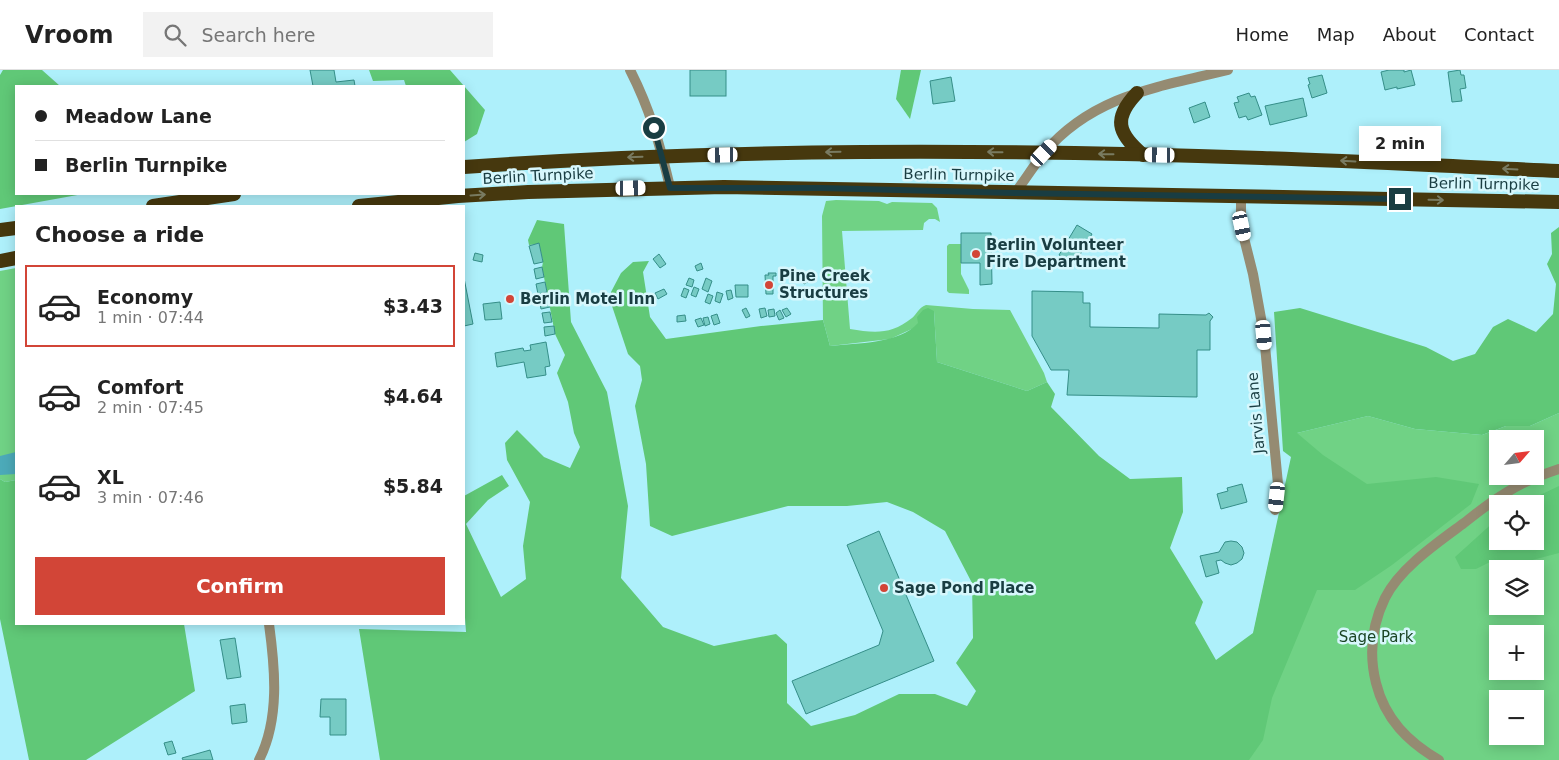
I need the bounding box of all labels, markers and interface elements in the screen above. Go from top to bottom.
search box [143,12,493,57]
text: Vroom [25,21,113,49]
icon: search [161,21,189,49]
text: Search here [201,24,316,46]
text: Home [1236,24,1289,45]
text: Map [1317,24,1355,45]
text: About [1383,24,1436,45]
text: Contact [1464,24,1534,45]
text: Meadow Lane [65,105,212,127]
route start [643,117,665,139]
callout: 2 min [1359,126,1441,162]
text: 2 min [1375,134,1425,153]
car [1028,137,1059,169]
car [707,147,738,163]
one-way arrow [987,147,1004,157]
car [1144,147,1175,163]
one-way arrow [825,148,841,157]
one-way arrow [1099,149,1115,159]
one-way arrow [628,153,644,162]
text: Berlin Turnpike [65,154,227,176]
one-way arrow [1340,156,1356,166]
street label: Berlin Turnpike [482,164,594,188]
one-way arrow [1503,164,1519,173]
street label: Berlin Turnpike [903,165,1015,185]
street label: Berlin Turnpike [1428,174,1540,194]
car [615,180,646,196]
route end [1389,188,1411,210]
one-way arrow [469,190,485,200]
one-way arrow [1427,195,1443,204]
car [1231,210,1252,242]
text: Choose a ride [35,222,204,247]
place label: Berlin Volunteer Fire Department [986,236,1126,271]
marker: Berlin Volunteer Fire Department [970,248,982,260]
place label: Pine Creek Structures [779,267,871,302]
marker: Pine Creek Structures [763,279,775,291]
icon: car [37,284,82,329]
text: Economy [97,286,193,308]
place label: Berlin Motel Inn [520,290,655,308]
marker: Berlin Motel Inn [504,293,516,305]
text: $3.43 [383,295,443,317]
text: 1 min · 07:44 [97,308,204,327]
car [1255,319,1272,351]
street label: Jarvis Lane [1243,372,1269,455]
icon: car [37,374,82,419]
text: Comfort [97,376,184,398]
text: $4.64 [383,385,443,407]
text: 2 min · 07:45 [97,398,204,417]
north arrow [1489,430,1544,485]
map controls [1489,430,1544,745]
icon: car [37,464,82,509]
text: XL [97,466,124,488]
text: $5.84 [383,475,443,497]
car [1267,481,1286,513]
text: 3 min · 07:46 [97,488,204,507]
button: locate [1489,495,1544,550]
button: Confirm [35,557,445,615]
button: layers [1489,560,1544,615]
place label: Sage Pond Place [894,579,1034,597]
marker: Sage Pond Place [878,582,890,594]
button: + [1489,625,1544,680]
park label: Sage Park [1339,628,1414,646]
button: − [1489,690,1544,745]

